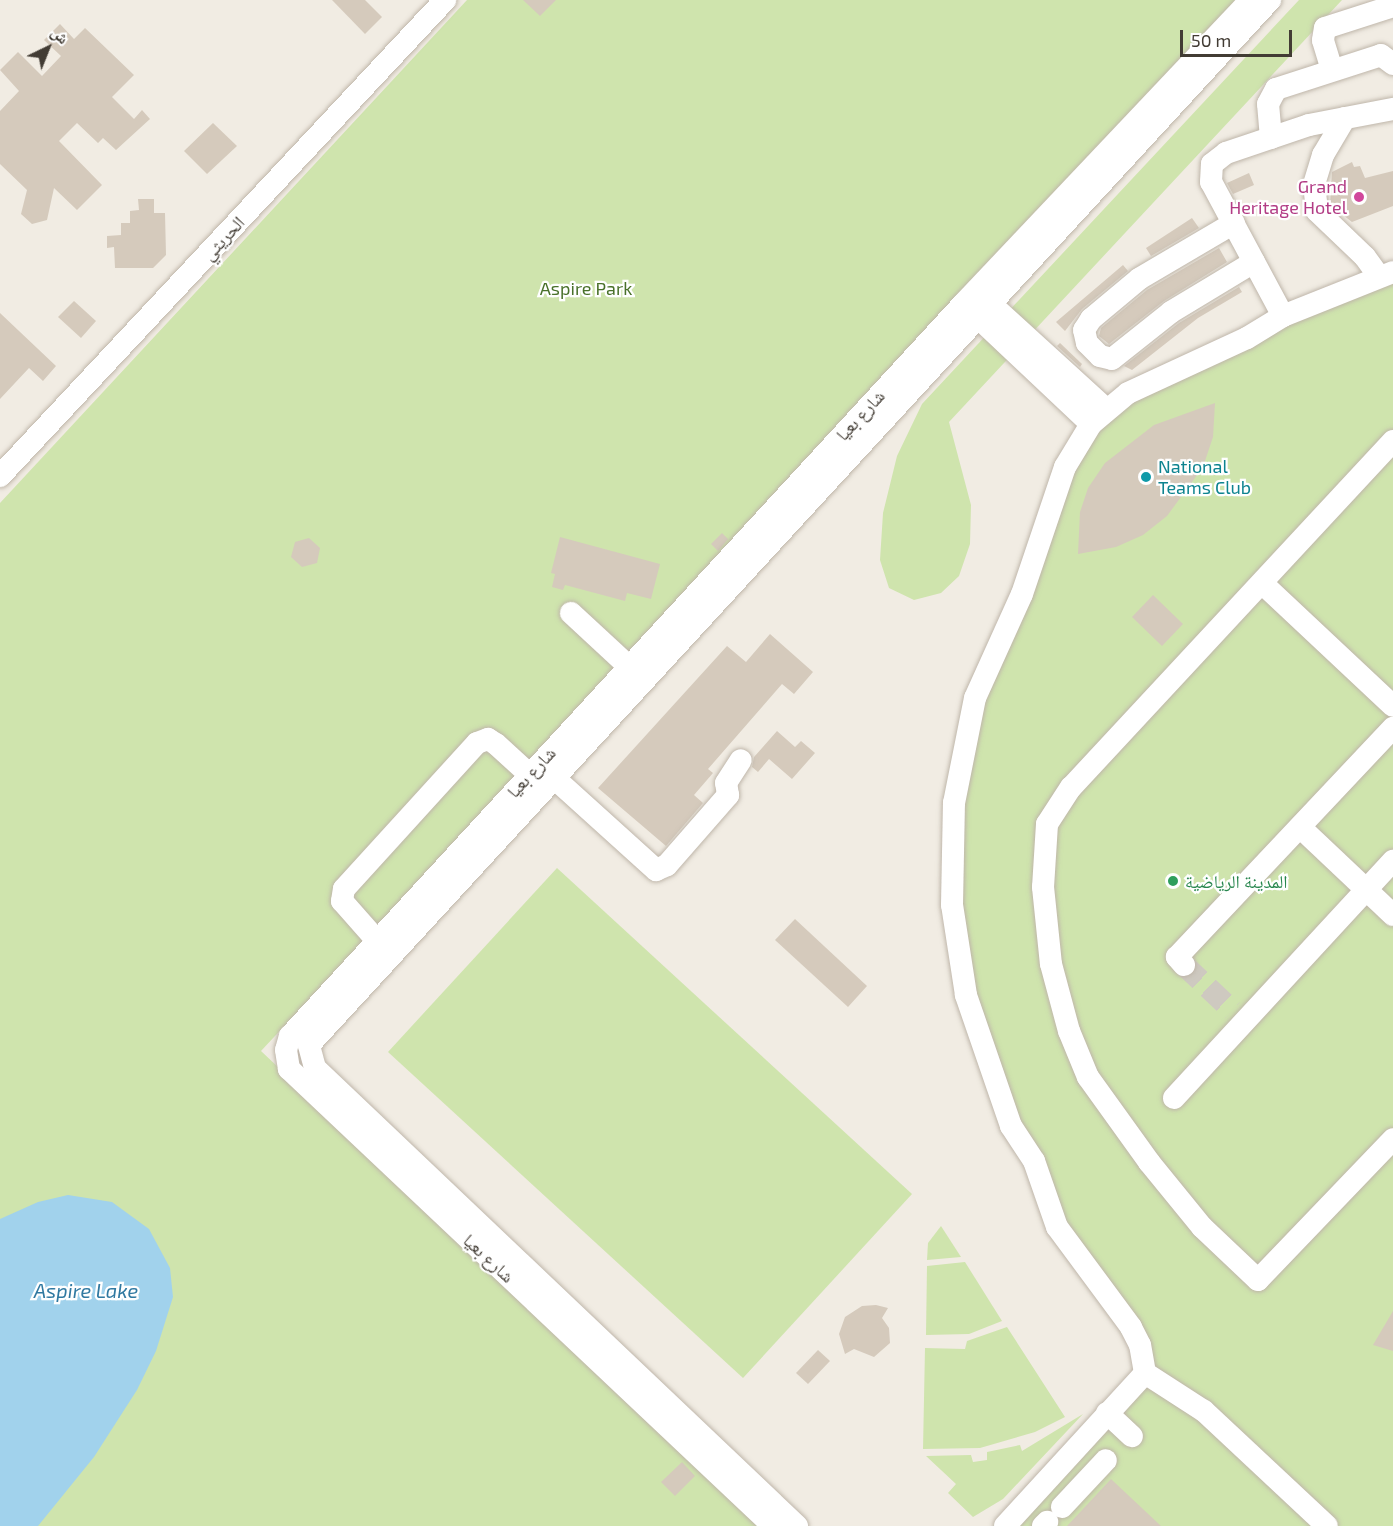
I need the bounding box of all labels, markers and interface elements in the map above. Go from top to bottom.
north arrow [18,18,78,78]
scale bar [1183,18,1296,56]
text: ش [48,22,73,47]
text: 50 m [1191,29,1231,51]
place label: Grand Heritage Hotel [1229,176,1347,219]
marker: Grand Heritage Hotel [1352,190,1366,204]
street label: الحريثي [197,211,249,265]
park label: Aspire Park [540,277,632,299]
street label: شارع بعيا [831,385,889,445]
place label: National Teams Club [1158,456,1251,498]
marker: National Teams Club [1139,470,1153,484]
street label: شارع بعيا [502,742,560,802]
place label: المدينة الرياضية [1185,870,1288,892]
marker: المدينة الرياضية [1166,874,1180,888]
street label: شارع بعيا [459,1229,519,1287]
water label: Aspire Lake [34,1278,138,1302]

